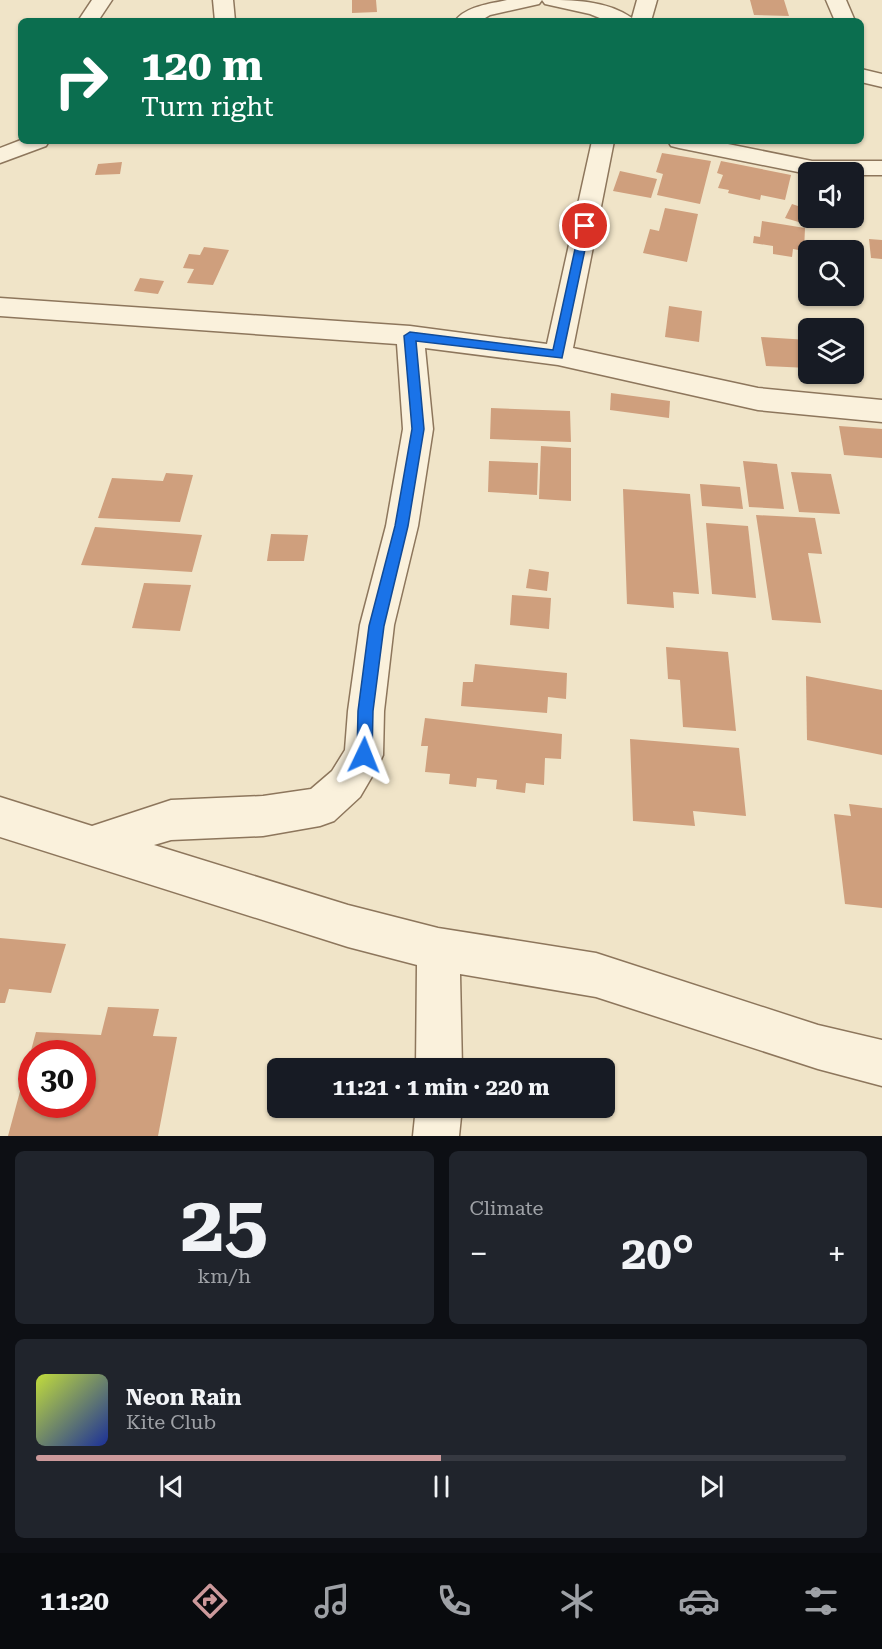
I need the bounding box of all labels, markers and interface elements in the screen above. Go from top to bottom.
text: 120 m [141,41,263,90]
icon: right [42,42,120,120]
text: Turn right [141,91,274,123]
map controls [798,162,864,384]
button: sound [798,162,864,228]
pin [559,200,610,251]
icon: arrive [568,209,601,242]
button: search [798,240,864,306]
button: layers [798,318,864,384]
position arrow [332,723,396,787]
speed limit sign: 30 [18,1040,96,1118]
text: 11:21 · 1 min · 220 m [332,1075,550,1100]
text: 25 [181,1179,268,1270]
text: Climate [470,1196,544,1220]
text: 20° [621,1227,694,1280]
text: − [470,1234,488,1273]
text: + [828,1234,846,1273]
text: km/h [197,1264,251,1288]
text: Neon Rain [126,1385,241,1410]
text: Kite Club [126,1410,216,1434]
icon: previous [155,1470,188,1503]
icon: pause [425,1470,458,1503]
icon: next [695,1470,728,1503]
icon: directions [189,1580,231,1622]
icon: music [311,1580,353,1622]
icon: phone [433,1580,475,1622]
icon: climate [556,1580,598,1622]
icon: car [678,1580,720,1622]
icon: filters [800,1580,842,1622]
text: 11:20 [40,1585,109,1617]

